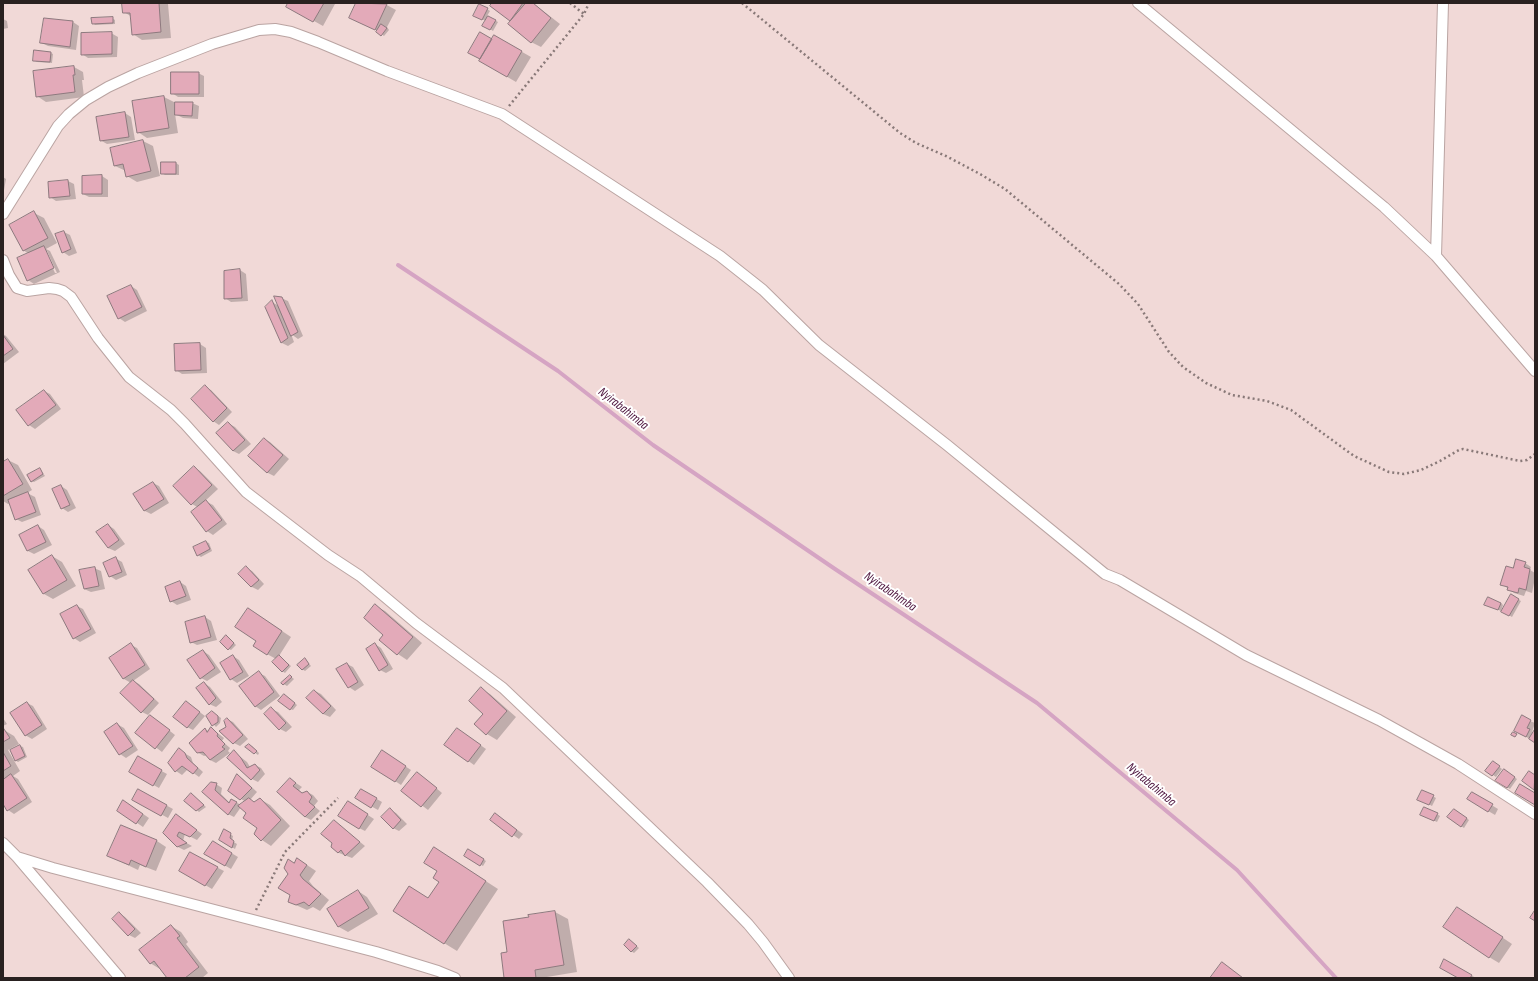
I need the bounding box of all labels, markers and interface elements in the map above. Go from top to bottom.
water label: Nyirabahimba [595,385,651,433]
water label: Nyirabahimba [861,569,919,615]
water label: Nyirabahimba [1123,760,1179,810]

